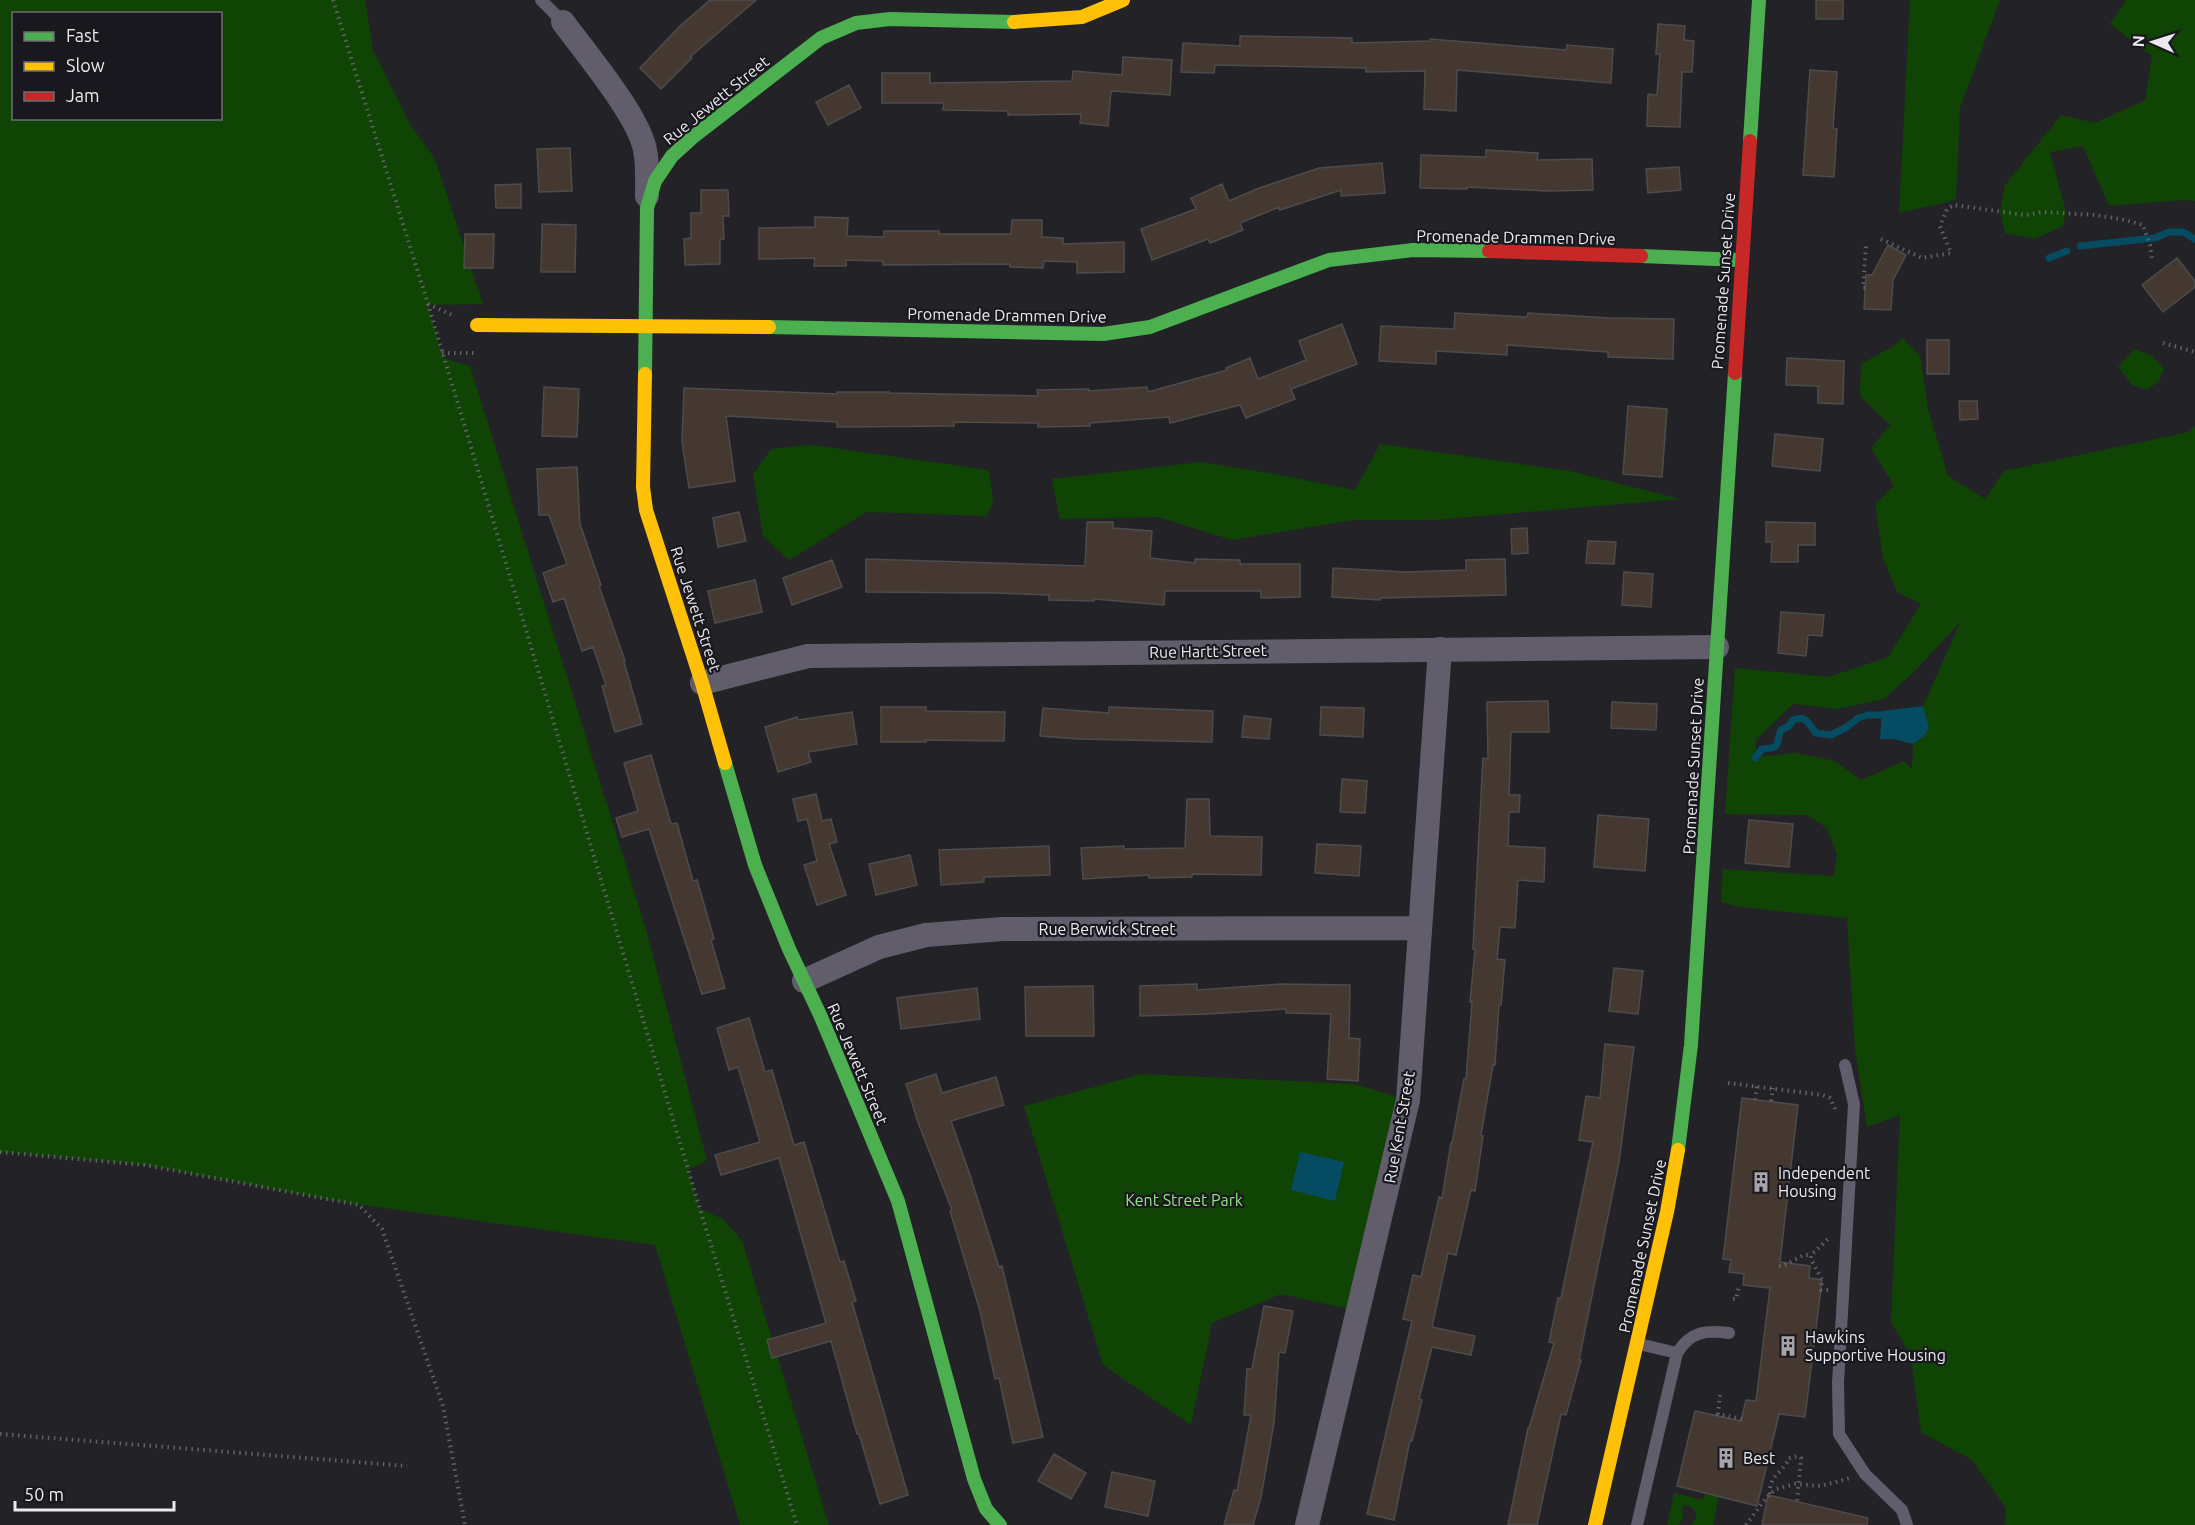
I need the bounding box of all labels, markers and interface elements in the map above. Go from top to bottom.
legend [12,12,222,120]
north arrow [2123,12,2183,72]
text: Fast [66,25,99,45]
text: N [2129,35,2147,48]
street label: Rue Jewett Street [660,52,773,148]
text: Slow [66,55,105,75]
text: Jam [66,85,100,105]
street label: Promenade Sunset Drive [1708,192,1738,370]
street label: Promenade Drammen Drive [1416,226,1616,248]
street label: Promenade Drammen Drive [907,304,1107,326]
street label: Rue Jewett Street [667,544,725,674]
street label: Rue Hartt Street [1149,641,1268,661]
street label: Promenade Sunset Drive [1679,677,1707,855]
street label: Rue Berwick Street [1038,920,1176,938]
street label: Rue Jewett Street [824,1000,892,1128]
street label: Rue Kent Street [1380,1069,1418,1185]
street label: Promenade Sunset Drive [1615,1158,1669,1334]
place label: Independent Housing [1778,1164,1871,1200]
building icon: Independent Housing [1749,1170,1773,1194]
park label: Kent Street Park [1125,1191,1243,1209]
place label: Hawkins Supportive Housing [1805,1328,1946,1364]
building icon: Hawkins Supportive Housing [1776,1334,1800,1358]
building icon: Best [1714,1446,1738,1470]
place label: Best [1743,1449,1776,1467]
scale bar [15,1474,174,1512]
text: 50 m [24,1484,64,1504]

